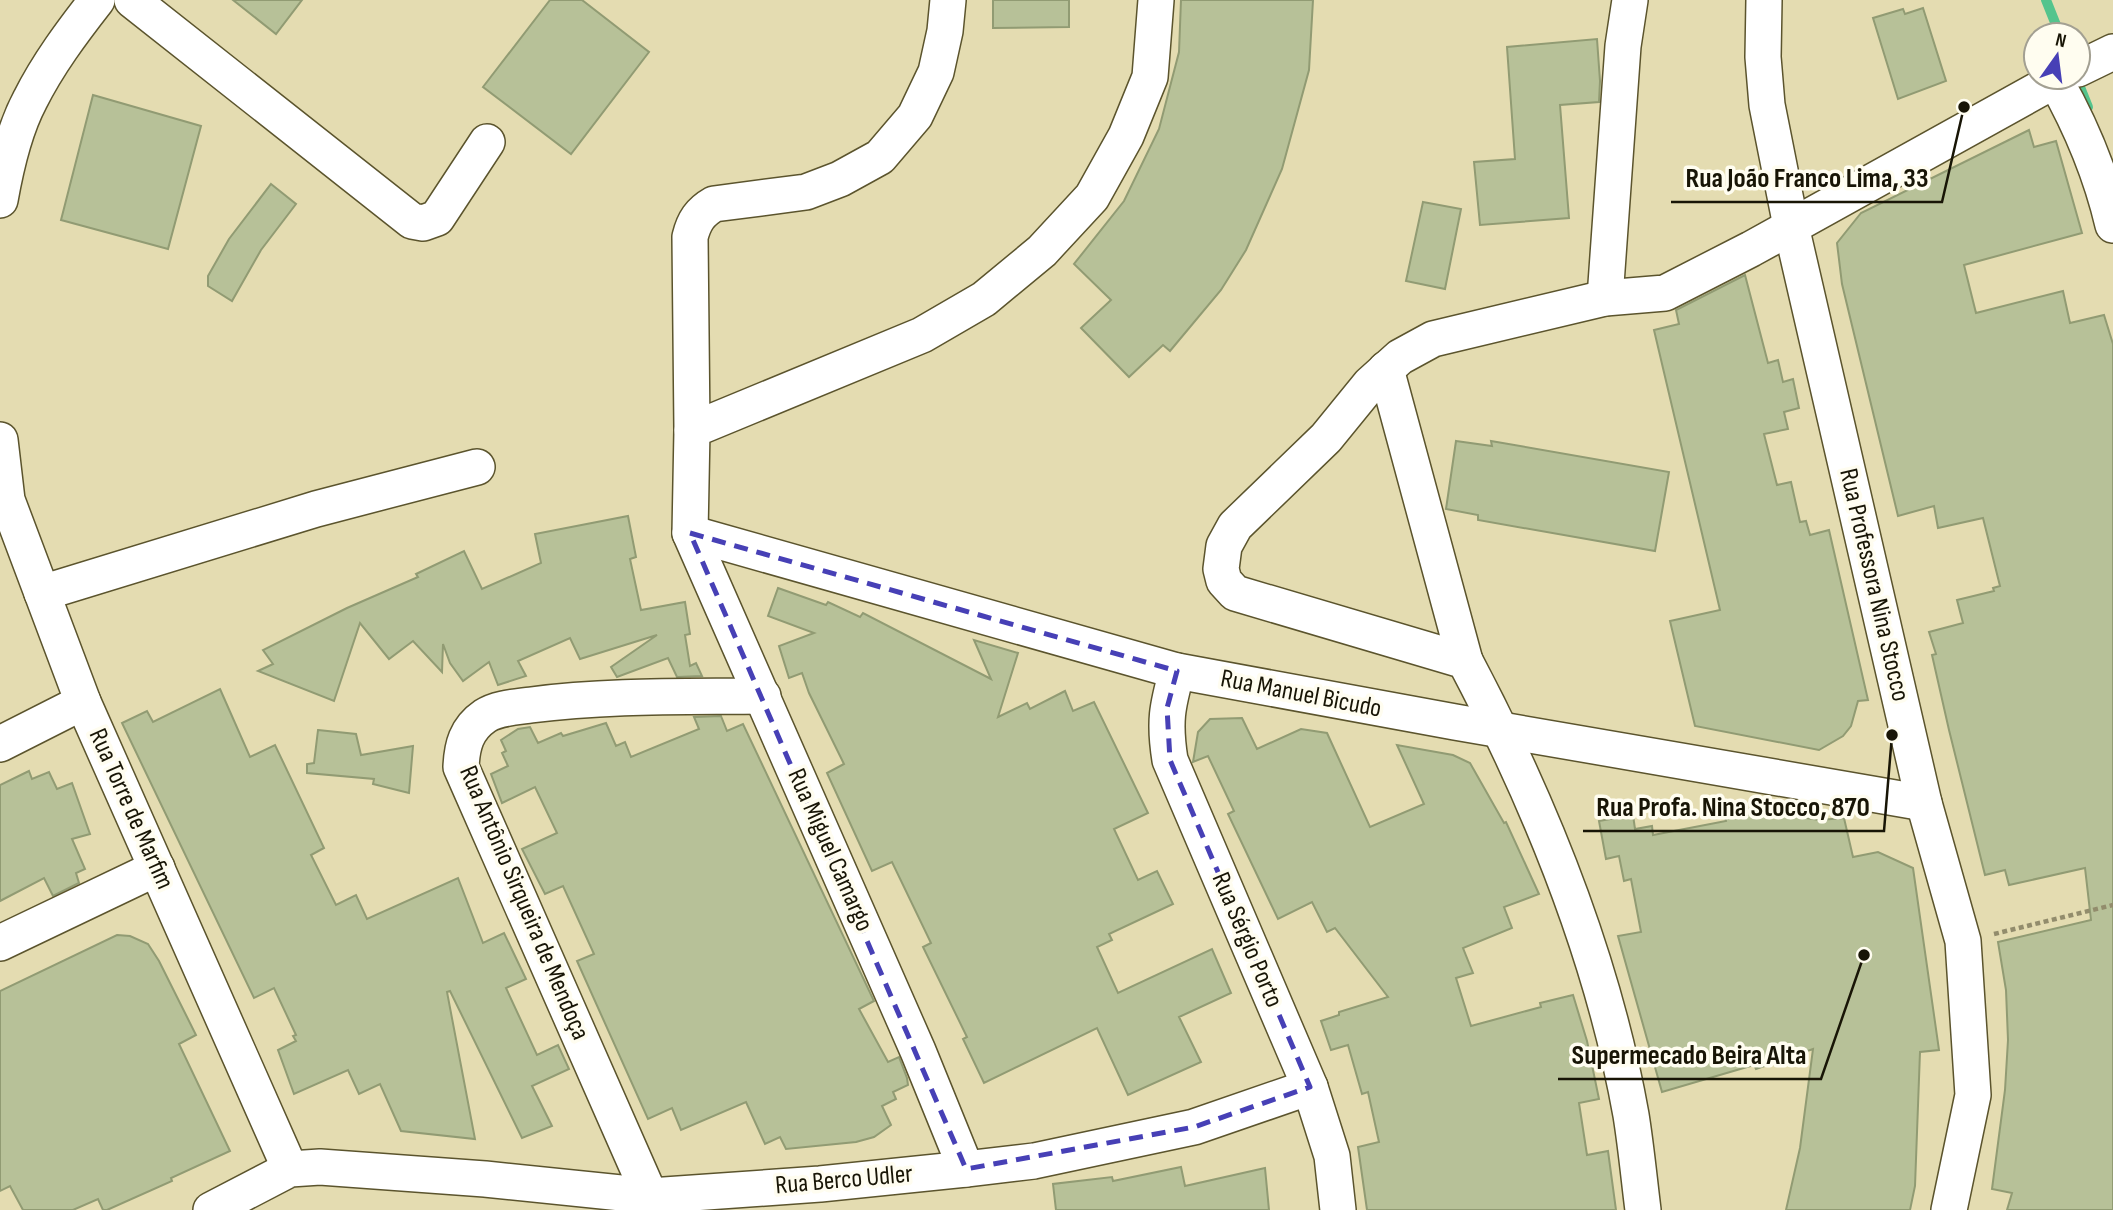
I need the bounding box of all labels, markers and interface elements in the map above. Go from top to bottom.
north arrow [2022,21,2092,91]
text: N [2053,29,2068,53]
callout: Rua João Franco Lima, 33 [1671,153,1942,202]
text: Rua João Franco Lima, 33 [1686,162,1928,195]
street label: Rua Professora Nina Stocco [1832,466,1916,704]
street label: Rua Manuel Bicudo [1218,663,1384,725]
street label: Rua Torre de Marfim [82,724,180,894]
street label: Rua Antônio Sirqueira de Mendoça [452,761,596,1045]
street label: Rua Miguel Camargo [780,764,880,936]
callout: Rua Profa. Nina Stocco, 870 [1583,782,1884,831]
text: Rua Profa. Nina Stocco, 870 [1596,791,1870,824]
street label: Rua Sérgio Porto [1205,868,1289,1012]
callout: Supermecado Beira Alta [1558,1030,1821,1079]
text: Supermecado Beira Alta [1572,1039,1806,1072]
street label: Rua Berco Udler [774,1159,915,1201]

